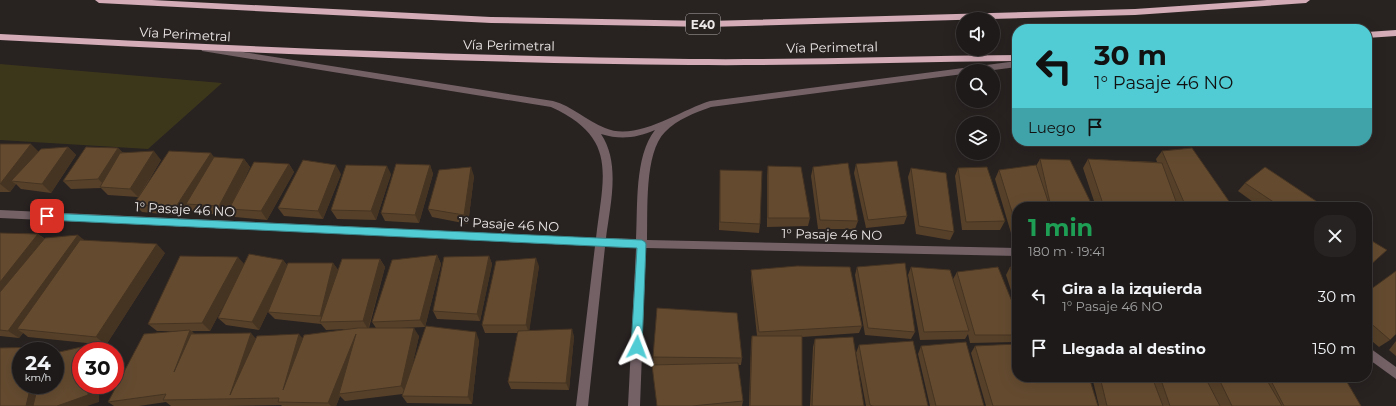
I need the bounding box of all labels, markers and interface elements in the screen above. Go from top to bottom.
map controls [956,12,1000,160]
button: sound [956,12,1000,56]
road number: E40 [686,14,720,34]
street label: Vía Perimetral [139,24,231,44]
street label: Vía Perimetral [463,36,555,54]
street label: Vía Perimetral [786,38,878,56]
text: 30 m [1094,38,1167,72]
icon: left [1028,40,1080,92]
button: search [956,64,1000,108]
text: 1° Pasaje 46 NO [1094,72,1233,94]
button: layers [956,116,1000,160]
icon: arrive [1084,116,1106,138]
text: Luego [1028,118,1076,137]
street label: 1° Pasaje 46 NO [134,198,236,220]
pin [30,199,64,233]
icon: arrive [36,205,58,227]
street label: 1° Pasaje 46 NO [458,213,560,235]
text: 1 min [1028,213,1093,242]
button: close [1314,215,1356,257]
street label: 1° Pasaje 46 NO [782,225,883,243]
text: 180 m · 19:41 [1028,243,1105,259]
text: Gira a la izquierda [1062,279,1202,298]
icon: left [1028,285,1050,307]
text: 30 m [1318,287,1356,306]
text: 1° Pasaje 46 NO [1062,298,1163,314]
position arrow [616,326,658,368]
icon: arrive [1028,337,1050,359]
text: Llegada al destino [1062,339,1206,358]
text: 150 m [1312,339,1356,358]
speed limit sign: 30 [72,342,124,394]
text: 24 [25,351,51,375]
text: km/h [25,371,51,384]

